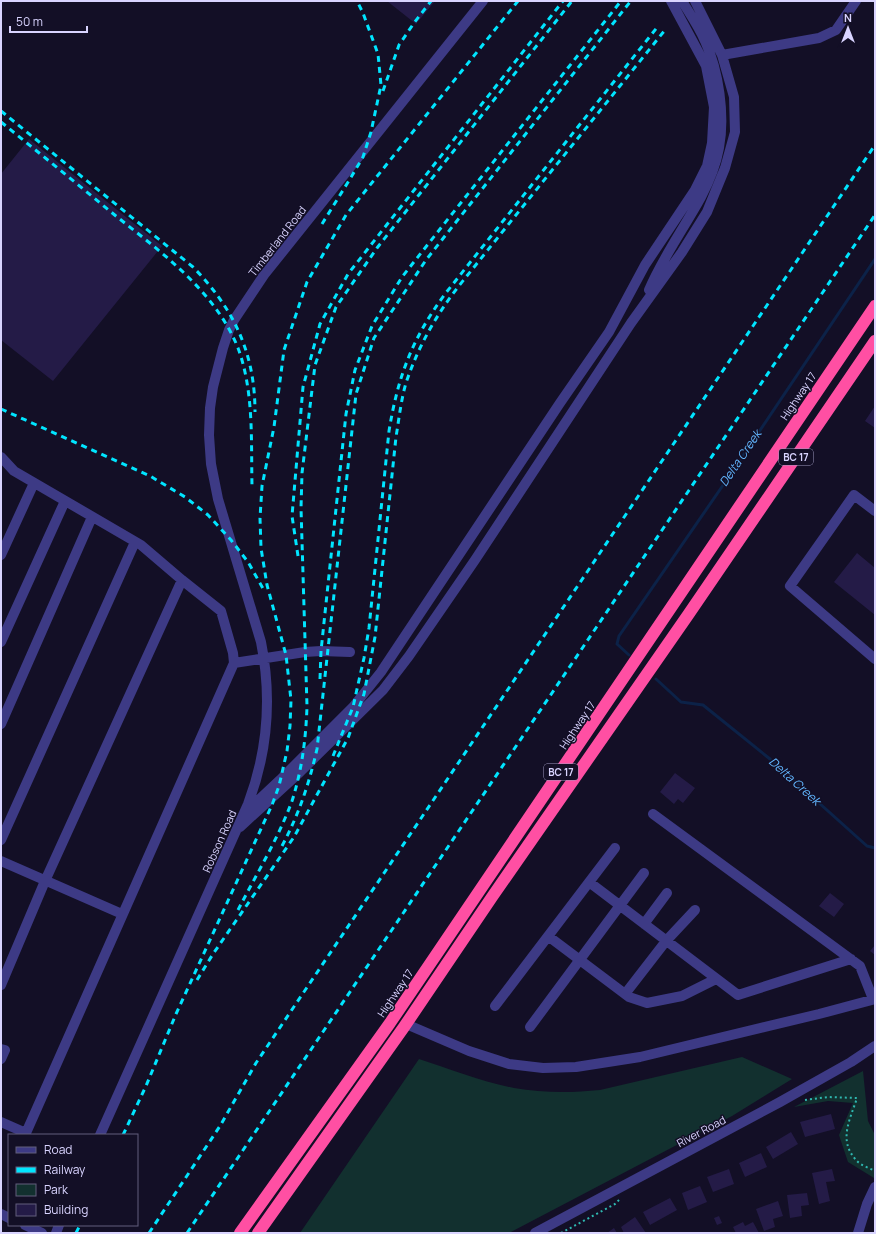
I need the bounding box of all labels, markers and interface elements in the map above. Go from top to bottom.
scale bar [10,8,87,34]
north arrow [828,8,868,48]
text: N [844,10,852,25]
text: 50 m [16,13,43,30]
street label: Timberland Road [245,203,309,279]
street label: Highway 17 [776,369,820,423]
water label: Delta Creek [715,425,766,490]
road number: BC 17 [779,449,813,465]
street label: Highway 17 [555,698,599,752]
water label: Delta Creek [765,753,826,810]
road number: BC 17 [544,764,578,780]
street label: Robson Road [199,807,239,875]
street label: Highway 17 [373,966,417,1020]
street label: River Road [674,1112,728,1150]
legend [8,1134,138,1226]
text: Road [44,1141,72,1158]
text: Railway [44,1161,86,1178]
text: Park [44,1181,69,1198]
text: Building [44,1201,88,1218]

